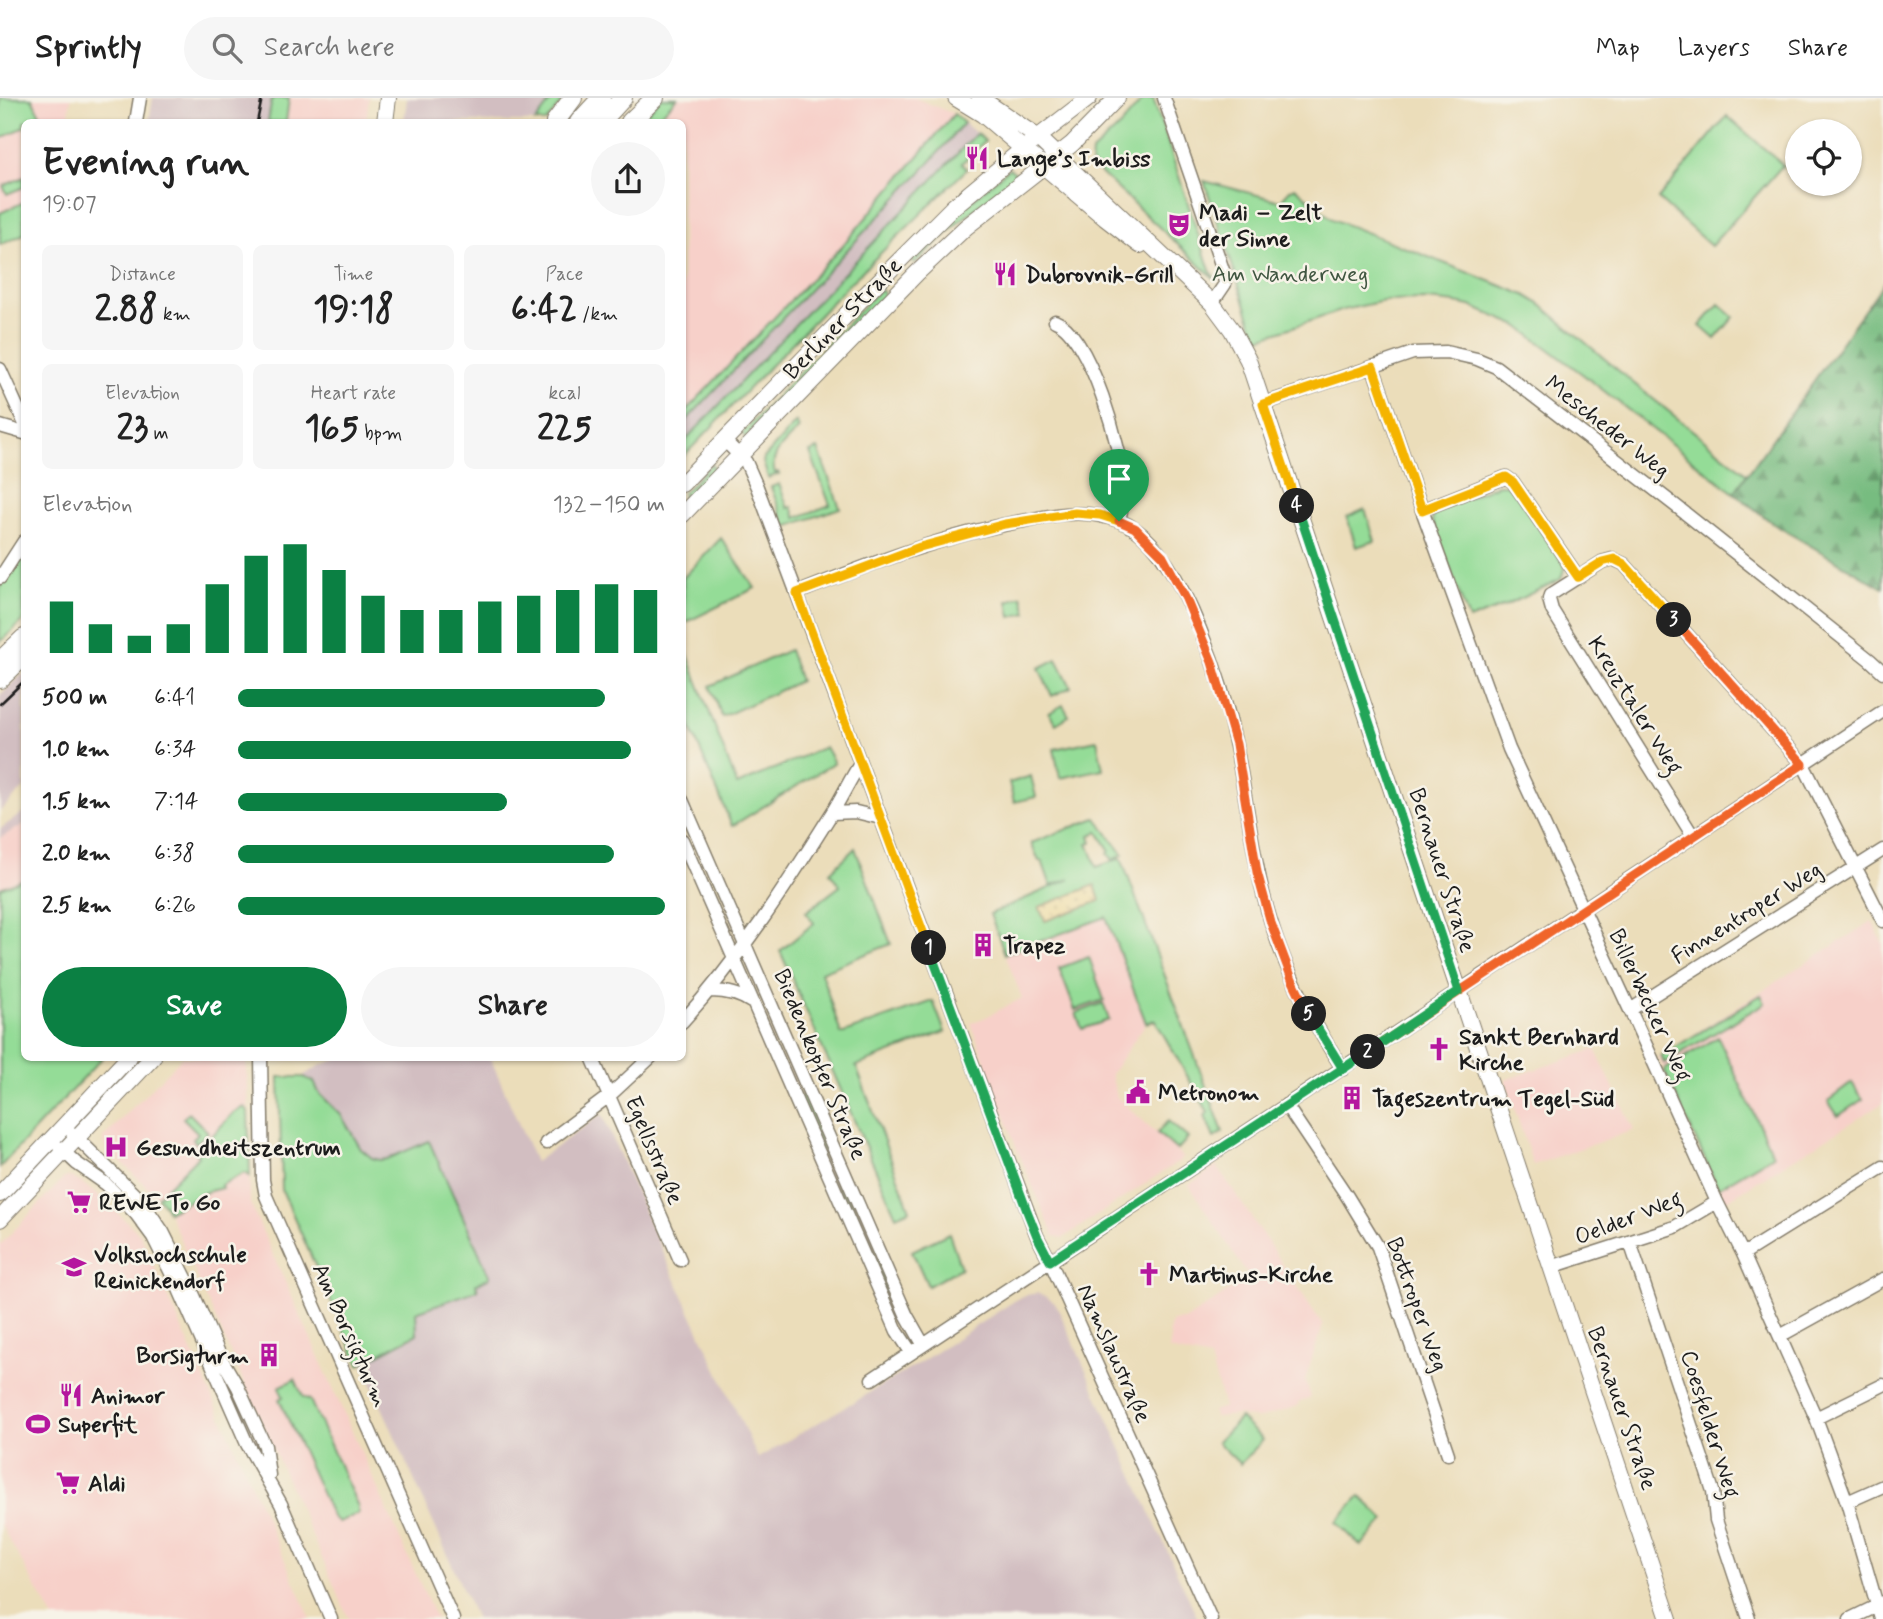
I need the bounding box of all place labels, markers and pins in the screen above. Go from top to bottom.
restaurant icon: Lange’s Imbiss [963,144,991,172]
place label: Lange’s Imbiss [997,145,1151,177]
place label: Madi – Zelt der Sinne [1199,199,1322,255]
theatre icon: Madi – Zelt der Sinne [1165,211,1193,239]
restaurant icon: Dubrovnik-Grill [991,260,1019,288]
place label: Dubrovnik-Grill [1025,261,1174,291]
pin [1089,449,1149,521]
pin: 4 [1280,488,1314,524]
pin: 3 [1656,602,1692,638]
pin: 1 [912,930,946,966]
building icon: Trapez [969,931,997,959]
place label: Trapez [1003,932,1066,962]
pin: 5 [1292,996,1326,1032]
place label: Sankt Bernhard Kirche [1459,1023,1619,1079]
pin: 2 [1350,1034,1386,1070]
church icon: Sankt Bernhard Kirche [1425,1035,1453,1063]
public building icon: Metronom [1124,1078,1152,1106]
place label: Metronom [1158,1079,1259,1109]
building icon: Tageszentrum Tegel-Süd [1338,1084,1366,1112]
place label: Tageszentrum Tegel-Süd [1372,1085,1614,1118]
hospital icon: Gesundheitszentrum [102,1133,130,1161]
place label: Gesundheitszentrum [136,1134,341,1164]
supermarket icon: REWE To Go [65,1188,93,1216]
place label: REWE To Go [99,1189,221,1219]
place label: Volkshochschule Reinickendorf [94,1241,247,1297]
school or university icon: Volkshochschule Reinickendorf [60,1253,88,1281]
church icon: Martinus-Kirche [1135,1260,1163,1288]
place label: Martinus-Kirche [1169,1261,1334,1291]
building icon: Borsigturm [255,1341,283,1369]
place label: Borsigturm [136,1342,249,1372]
restaurant icon: Animor [57,1381,85,1409]
place label: Animor [91,1382,166,1412]
sports icon: Superfit [24,1410,52,1438]
place label: Superfit [58,1411,138,1441]
supermarket icon: Aldi [54,1469,82,1497]
place label: Aldi [88,1470,126,1500]

